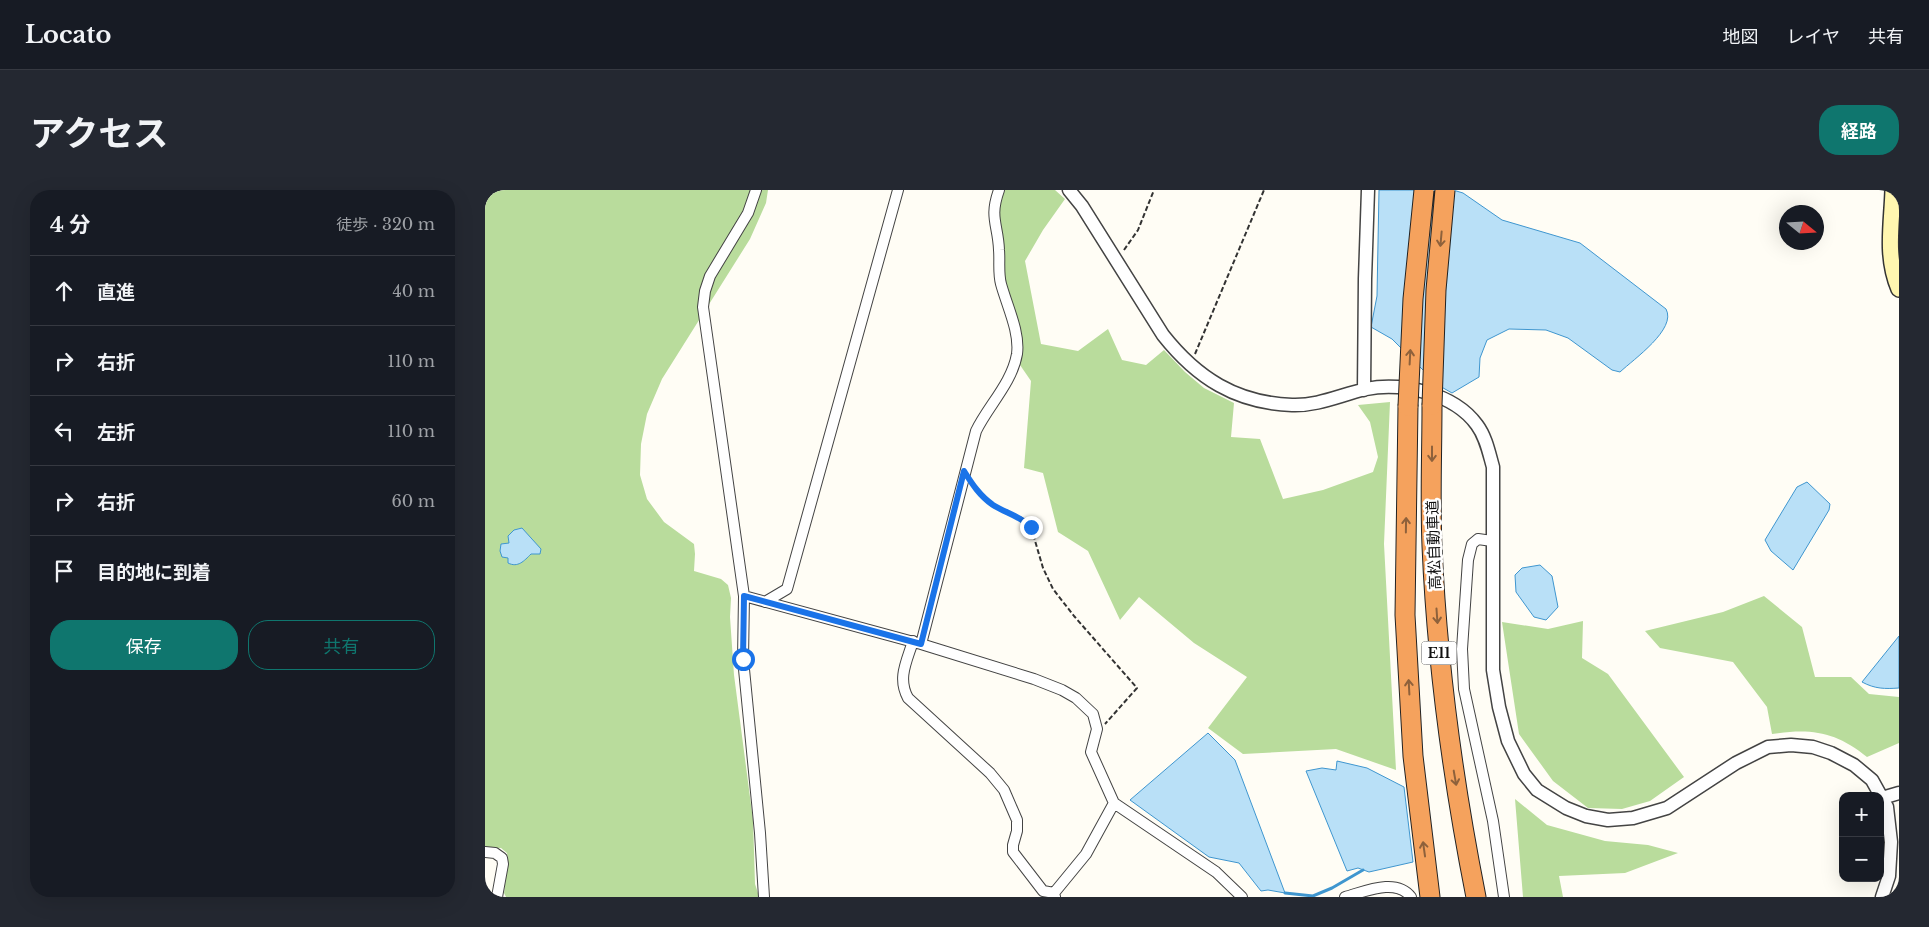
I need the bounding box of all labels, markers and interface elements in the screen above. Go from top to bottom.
text: Locato [25,20,111,49]
text: 地図 [1723,26,1759,48]
text: レイヤ [1787,26,1840,48]
text: 共有 [1868,26,1904,48]
button: 経路 [1819,105,1899,155]
text: アクセス [30,112,168,155]
north arrow [1779,205,1824,250]
text: 4 分 [50,212,91,238]
text: 徒歩 · 320 m [336,214,435,234]
one-way arrow [1436,230,1445,246]
icon: ahead [50,277,78,305]
text: 直進 [97,281,135,304]
text: 40 m [392,281,435,301]
icon: right [50,347,78,375]
one-way arrow [1406,349,1415,365]
text: 右折 [97,351,135,374]
text: 110 m [388,351,435,371]
icon: left [50,417,78,445]
text: 左折 [97,421,135,444]
text: 110 m [388,421,435,441]
one-way arrow [1427,446,1437,462]
icon: right [50,487,78,515]
text: 右折 [97,491,135,514]
text: 60 m [392,491,435,511]
street label: 高松自動車道 [1422,500,1445,590]
route end [1020,516,1043,539]
one-way arrow [1401,517,1411,533]
icon: arrive [50,557,78,585]
text: 目的地に到着 [97,561,211,584]
one-way arrow [1432,608,1441,624]
button: 保存 [50,620,238,670]
button: 共有 [248,620,435,670]
road number: E11 [1421,642,1457,664]
route start [732,648,755,671]
one-way arrow [1405,679,1414,695]
one-way arrow [1450,770,1460,786]
map controls [1839,792,1884,882]
button: + [1839,792,1884,837]
button: − [1839,837,1884,882]
one-way arrow [1419,841,1429,857]

